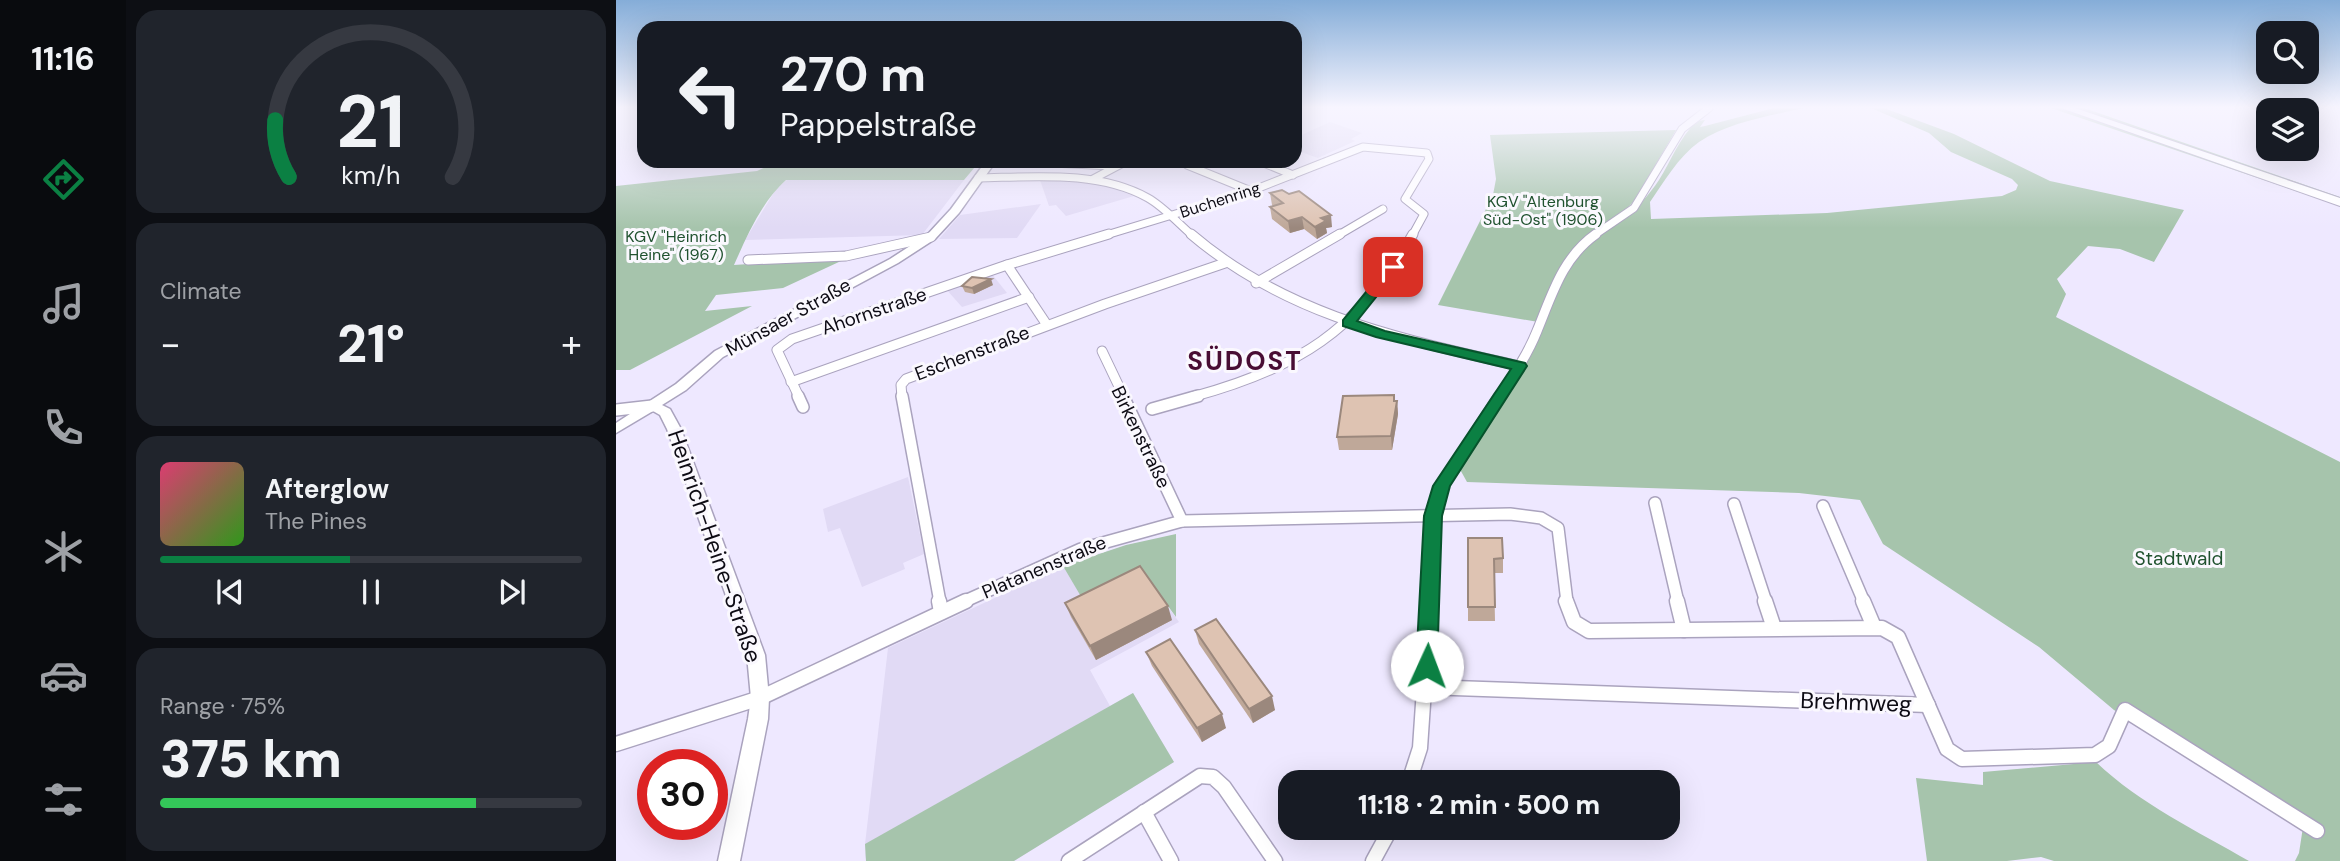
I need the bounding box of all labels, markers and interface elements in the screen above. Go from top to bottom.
map controls [2256,21,2319,161]
button: search [2256,21,2319,84]
text: 11:16 [31,38,95,80]
text: 270 m [780,42,926,106]
icon: left [665,49,756,140]
text: 21 [337,76,405,171]
button: layers [2256,98,2319,161]
text: Pappelstraße [780,104,977,146]
icon: directions [39,155,88,204]
text: km/h [341,159,401,192]
street label: Buchenring [1177,177,1263,223]
park label: KGV "Altenburg Süd-Ost" (1906) [1483,191,1603,230]
park label: KGV "Heinrich Heine" (1967) [625,226,727,265]
pin [1363,237,1423,297]
icon: arrive [1374,248,1412,286]
street label: Münsaer Straße [721,272,855,362]
text: Climate [160,276,242,306]
icon: music [39,279,88,328]
street label: Ahornstraße [818,281,930,341]
text: 21° [337,310,405,378]
text: − [160,319,181,369]
text: + [561,319,582,369]
street label: Eschenstraße [911,320,1033,386]
district label: SÜDOST [1187,344,1303,378]
street label: Birkenstraße [1106,382,1176,492]
icon: phone [39,403,88,452]
street label: Heinrich-Heine-Straße [661,425,769,667]
text: Afterglow [265,472,389,506]
text: The Pines [265,506,367,536]
icon: climate [39,527,88,576]
street label: Platanenstraße [978,530,1110,604]
park label: Stadtwald [2135,546,2223,571]
icon: previous [211,573,249,611]
icon: pause [352,573,390,611]
icon: next [493,573,531,611]
position arrow [1390,629,1464,703]
icon: car [39,651,88,700]
street label: Brehmweg [1800,685,1912,719]
text: Range · 75% [160,691,285,721]
text: 375 km [160,725,342,793]
speed limit sign: 30 [637,749,728,840]
icon: filters [39,775,88,824]
text: 11:18 · 2 min · 500 m [1358,788,1600,822]

